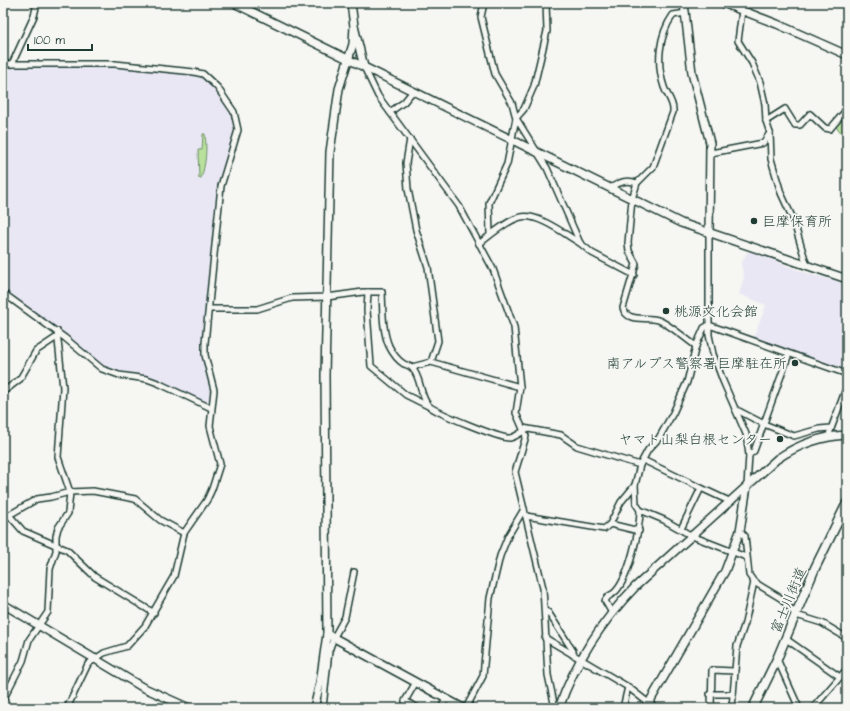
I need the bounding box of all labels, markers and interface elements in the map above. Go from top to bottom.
scale bar [28,26,92,52]
text: 100 m [34,32,65,49]
place label: 巨摩保育所 [762,212,832,232]
marker: 巨摩保育所 [749,216,759,226]
place label: 桃源文化会館 [674,302,758,322]
marker: 桃源文化会館 [661,306,671,316]
place label: 南アルプス警察署巨摩駐在所 [606,354,787,374]
marker: 南アルプス警察署巨摩駐在所 [790,358,800,368]
place label: ヤマト山梨白根センター [619,430,772,450]
marker: ヤマト山梨白根センター [775,434,785,444]
street label: 富士川街道 [766,564,812,637]

